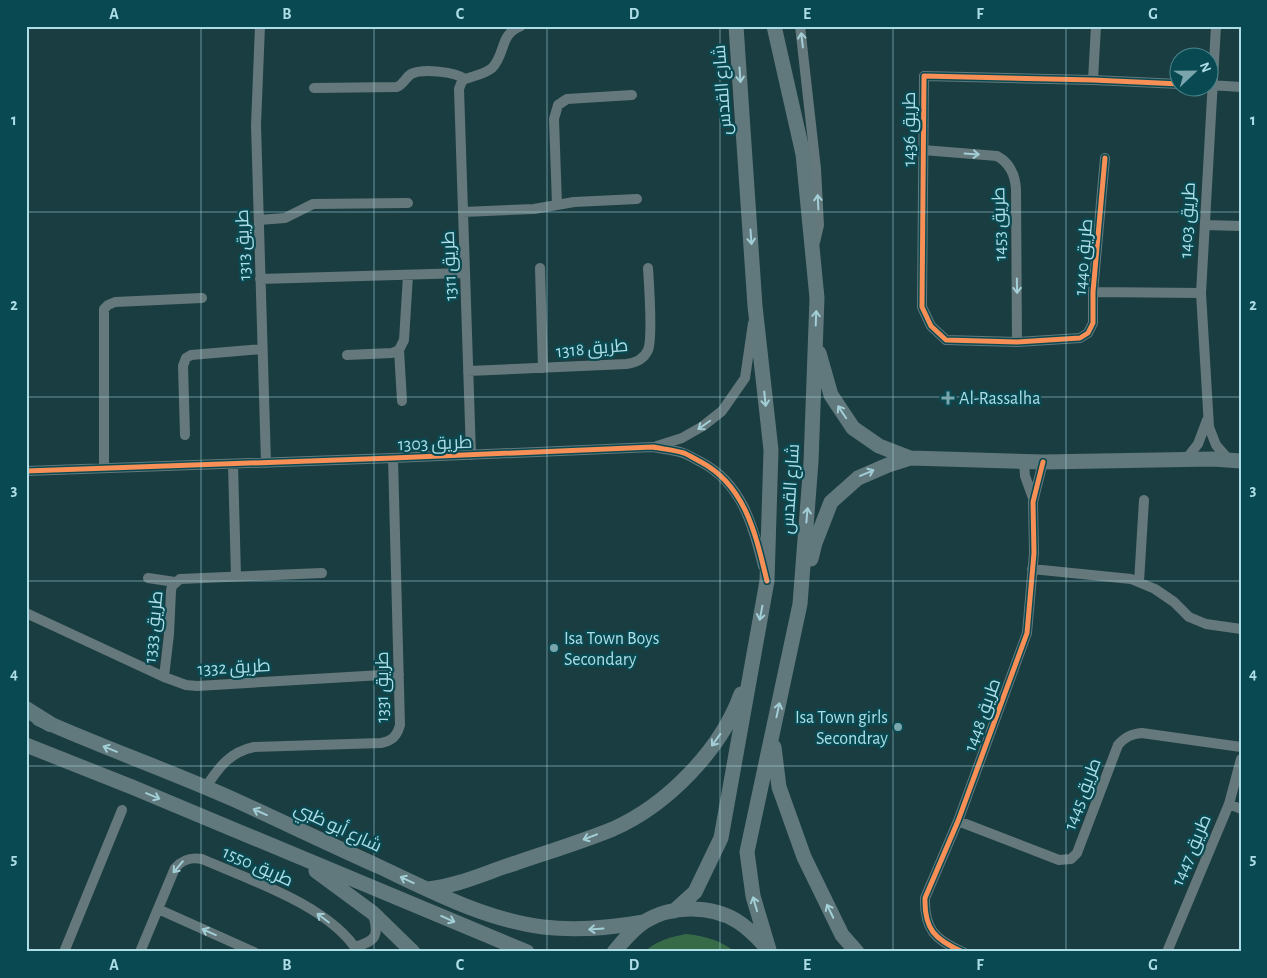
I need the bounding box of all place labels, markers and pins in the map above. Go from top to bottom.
place label: Al-Rassalha [959,390,1041,408]
marker: Al-Rassalha [941,391,955,405]
place label: Isa Town Boys Secondary [564,630,659,669]
marker: Isa Town Boys Secondary [548,642,560,654]
place label: Isa Town girls Secondray [795,709,888,748]
marker: Isa Town girls Secondray [892,721,904,733]

